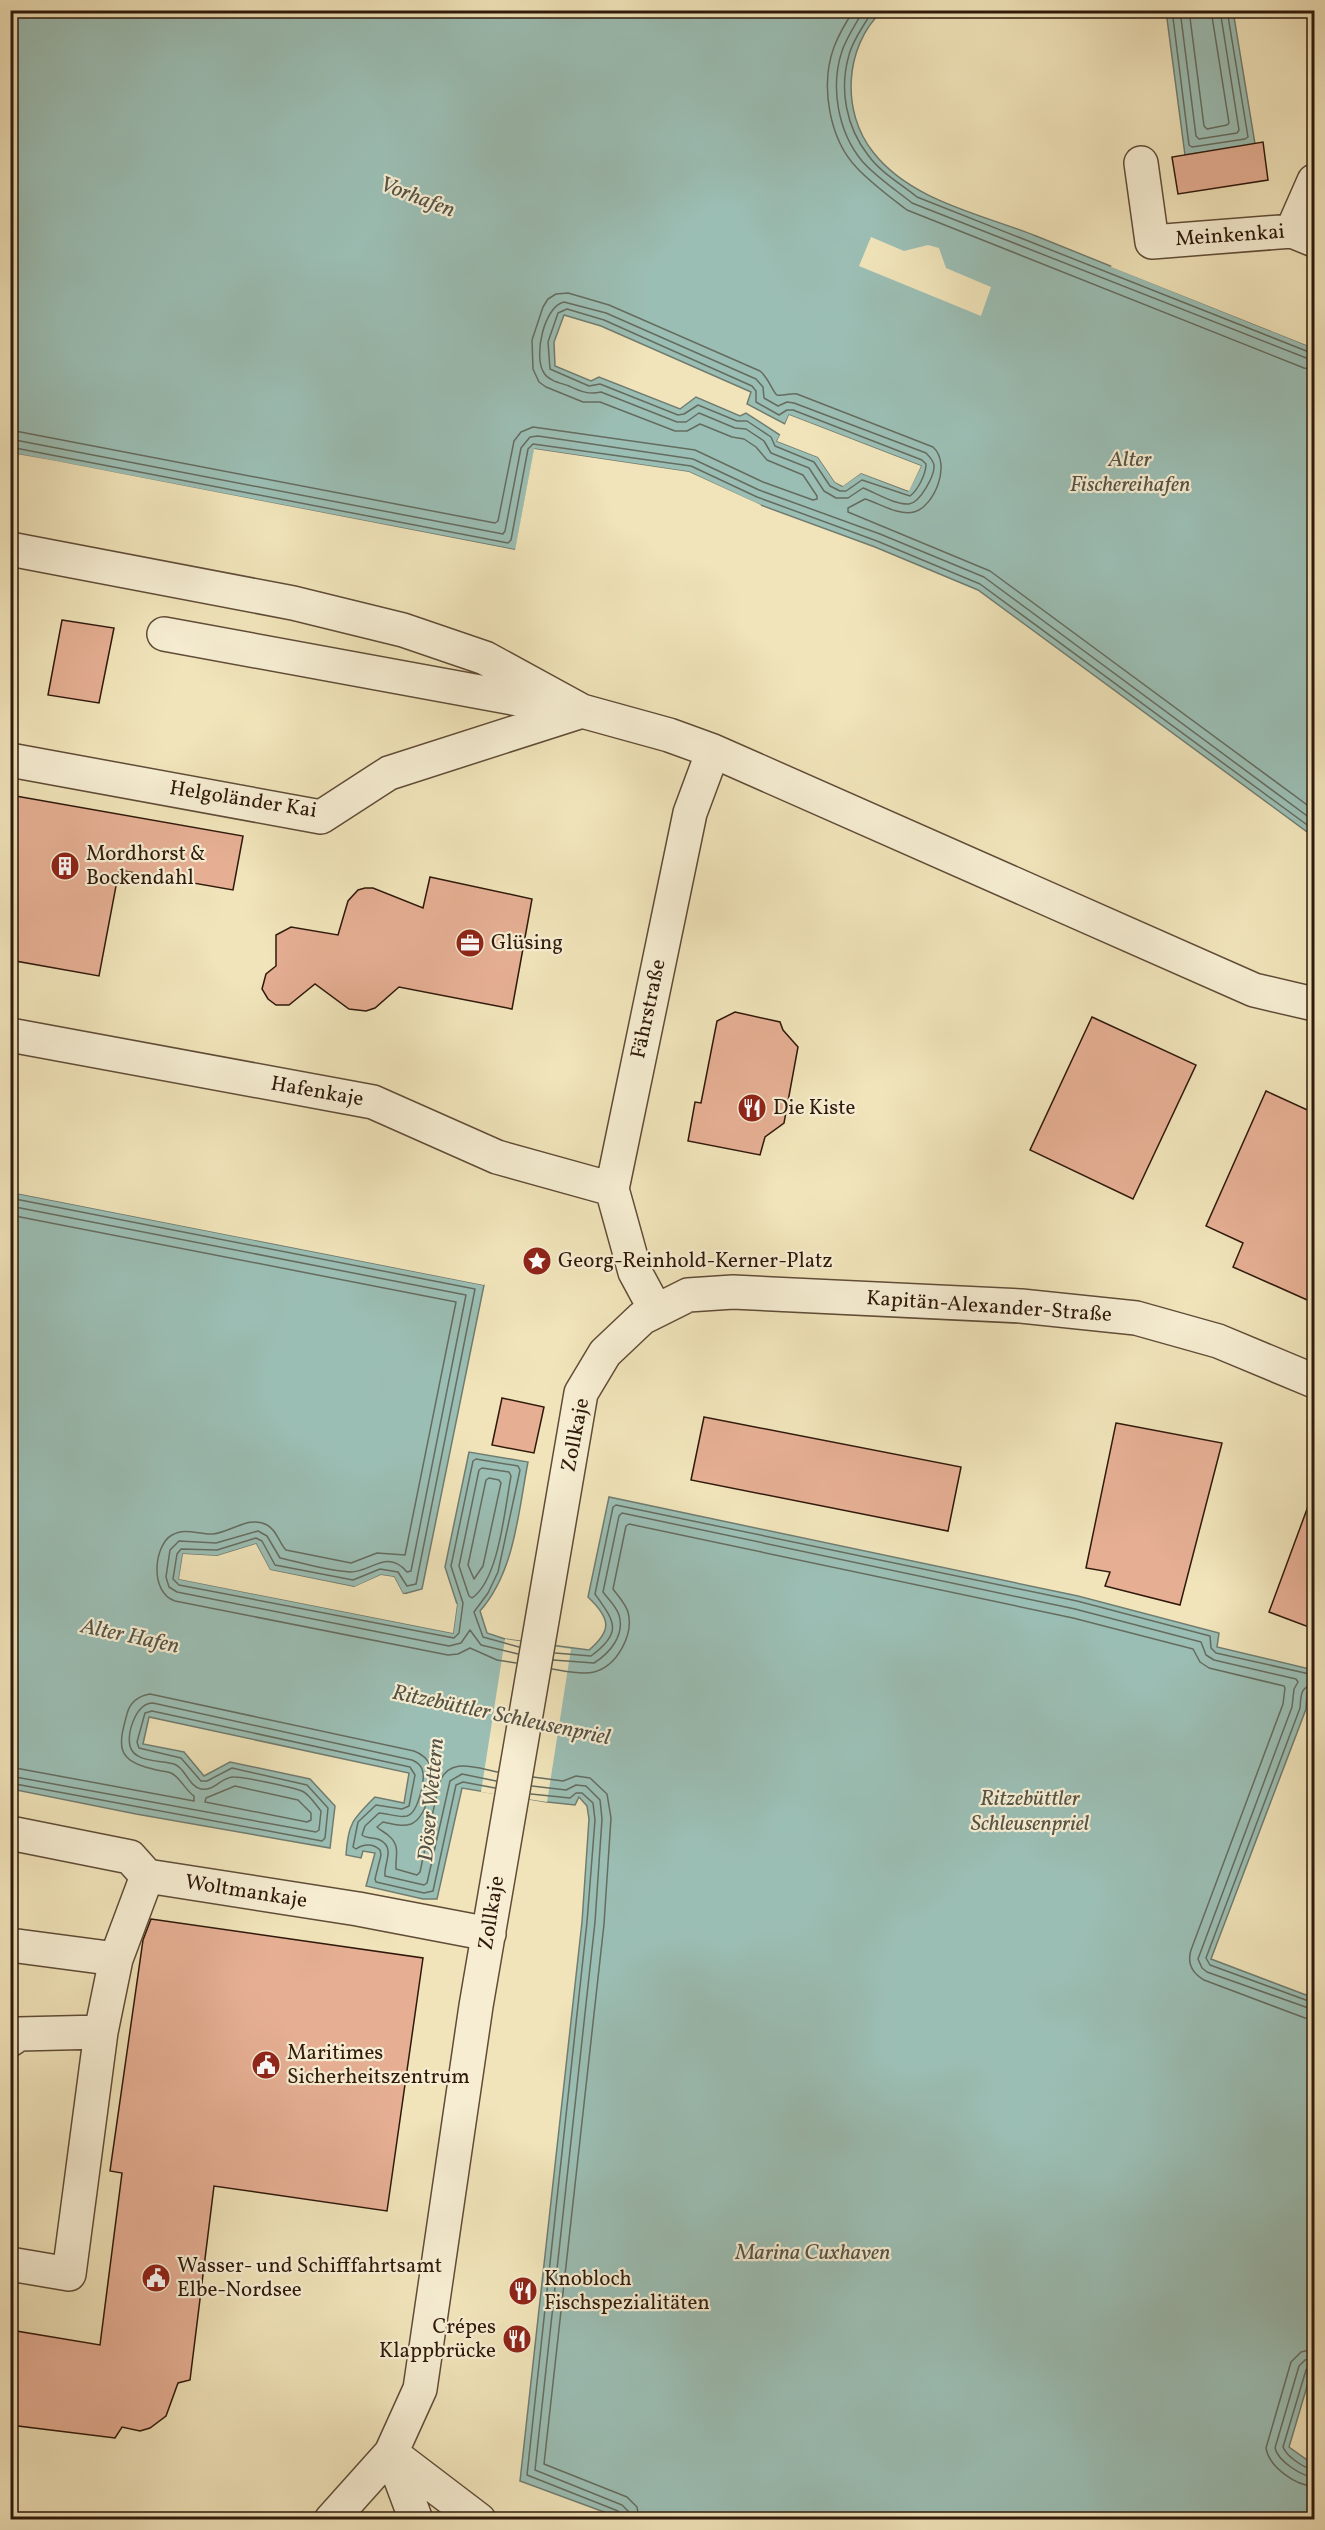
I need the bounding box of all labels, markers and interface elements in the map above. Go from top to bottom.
water label: Vorhafen [375,169,459,227]
street label: Meinkenkai [1174,218,1286,254]
water label: Alter Fischereihafen [1070,445,1190,501]
street label: Helgoländer Kai [167,774,319,826]
place label: Mordhorst & Bockendahl [86,840,206,893]
building icon: Mordhorst & Bockendahl [49,850,81,882]
office icon: Glüsing [454,927,486,959]
place label: Glüsing [491,929,563,958]
street label: Fährstraße [624,957,674,1061]
street label: Hafenkaje [268,1070,366,1114]
restaurant icon: Die Kiste [736,1092,768,1124]
place label: Die Kiste [773,1094,856,1123]
place icon: Georg-Reinhold-Kerner-Platz [521,1245,553,1277]
place label: Georg-Reinhold-Kerner-Platz [558,1247,833,1276]
street label: Kapitän-Alexander-Straße [865,1284,1113,1330]
street label: Zollkaje [555,1396,597,1474]
water label: Alter Hafen [77,1611,182,1663]
water label: Ritzebüttler Schleusenpriel [389,1678,613,1754]
water label: Döser Wettern [411,1737,453,1863]
water label: Ritzebüttler Schleusenpriel [971,1784,1090,1840]
street label: Woltmankaje [183,1868,309,1916]
street label: Zollkaje [472,1874,512,1952]
place label: Maritimes Sicherheitszentrum [287,2039,470,2092]
public building icon: Maritimes Sicherheitszentrum [250,2049,282,2081]
water label: Marina Cuxhaven [735,2238,891,2269]
place label: Wasser- und Schifffahrtsamt Elbe-Nordsee [177,2252,442,2305]
public building icon: Wasser- und Schifffahrtsamt Elbe-Nordsee [140,2262,172,2294]
place label: Knobloch Fischspezialitäten [544,2265,710,2318]
restaurant icon: Knobloch Fischspezialitäten [507,2275,539,2307]
place label: Crépes Klappbrücke [379,2313,496,2366]
restaurant icon: Crépes Klappbrücke [501,2323,533,2355]

